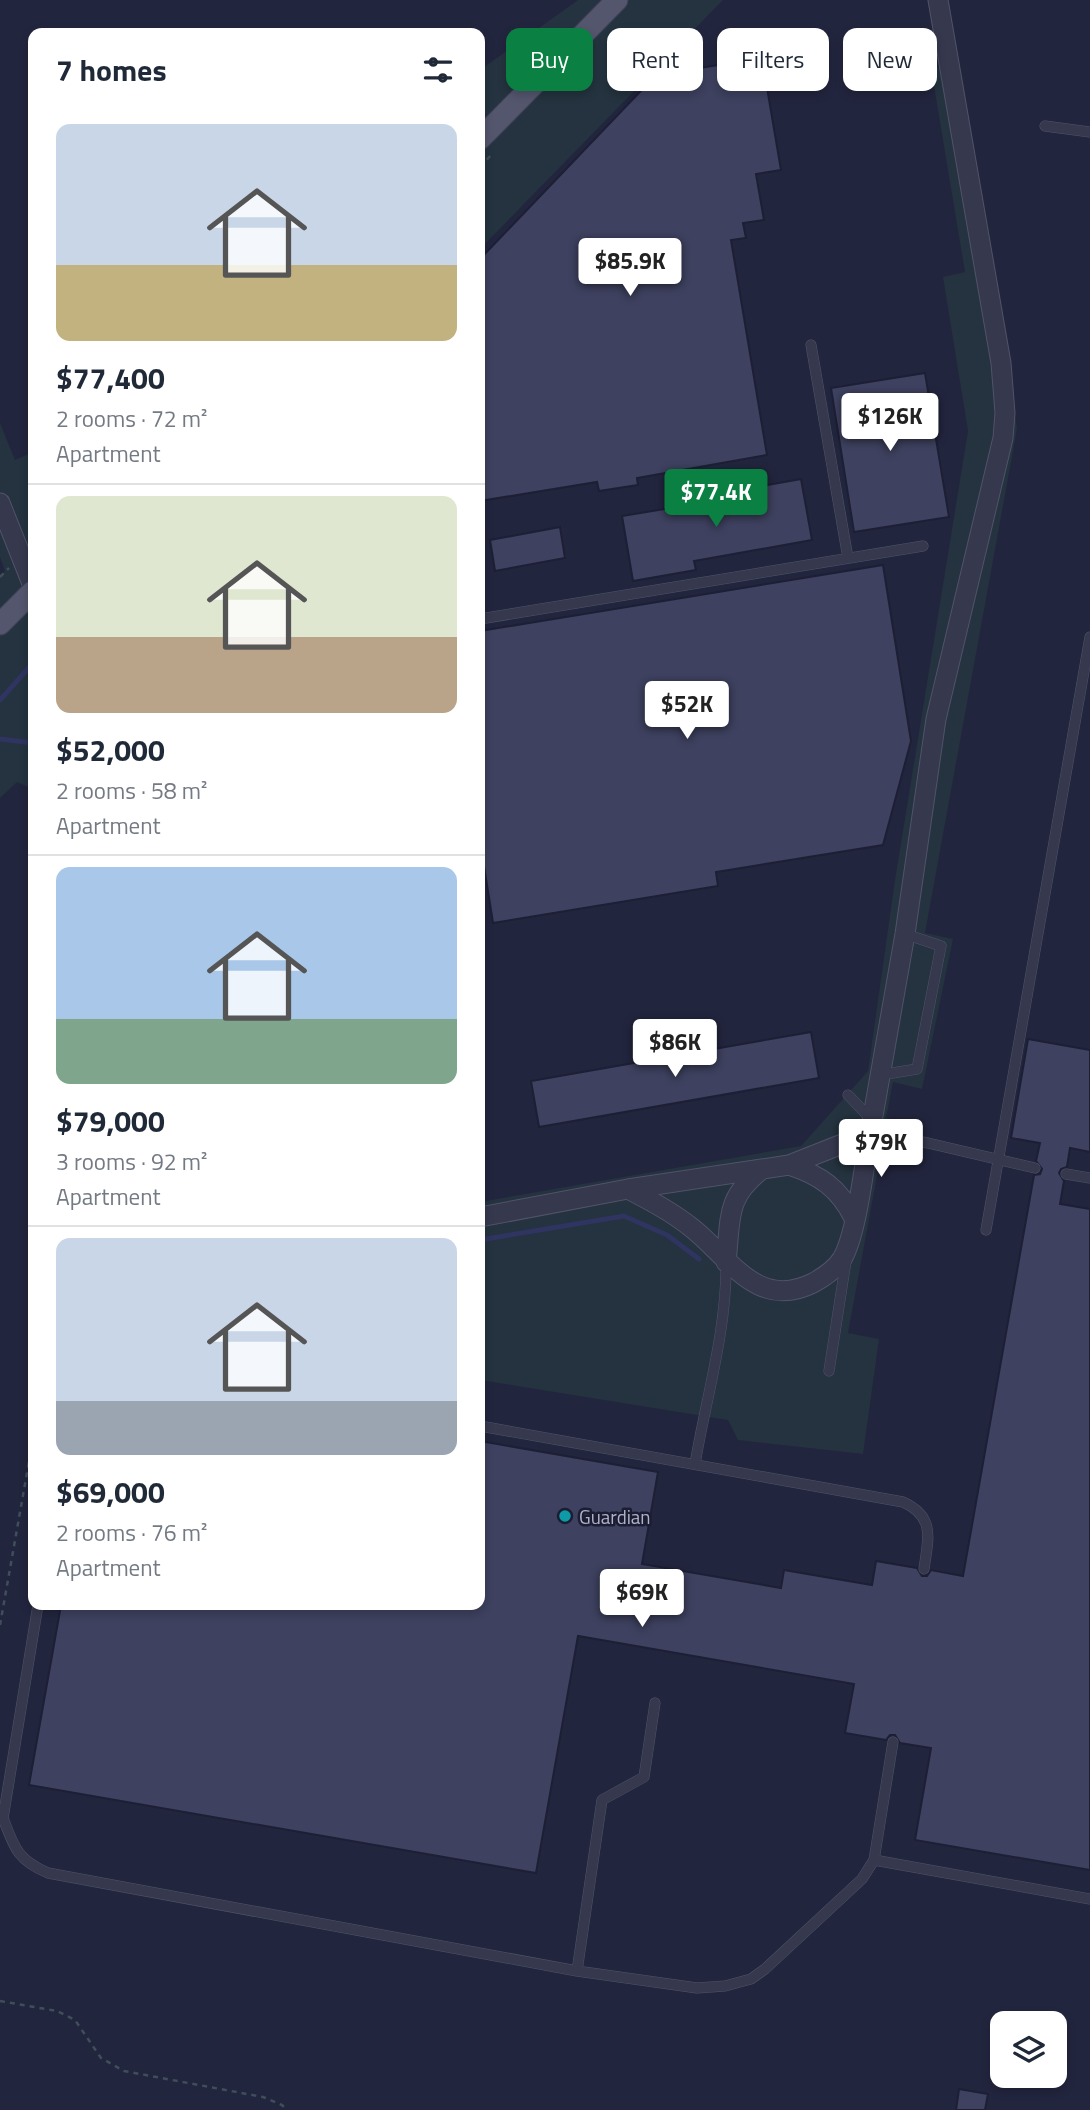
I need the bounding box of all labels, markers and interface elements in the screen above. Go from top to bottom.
chip: Buy [506,28,593,91]
chip: Rent [607,28,703,91]
chip: Filters [717,28,829,91]
chip: New [843,28,937,91]
text: 7 homes [56,47,167,93]
icon: filters [419,51,457,89]
icon: home [194,170,320,296]
pin: $85.9K [573,238,687,298]
text: $85.9K [594,243,666,278]
text: $77,400 [56,355,165,401]
pin: $126K [841,393,939,453]
text: $126K [857,398,923,433]
text: 2 rooms · 72 m² [56,401,207,436]
text: Apartment [56,436,161,471]
pin: $77.4K [659,470,773,529]
text: $77.4K [680,474,752,509]
icon: home [194,542,320,668]
pin: $52K [646,682,728,741]
text: $52K [661,686,713,721]
text: $52,000 [56,727,165,773]
text: 2 rooms · 58 m² [56,773,207,808]
text: Apartment [56,808,161,843]
icon: home [194,913,320,1039]
pin: $86K [634,1020,716,1079]
text: $86K [649,1024,701,1059]
text: $79,000 [56,1098,165,1144]
pin: $79K [840,1120,922,1179]
text: $79K [855,1124,907,1159]
text: 3 rooms · 92 m² [56,1144,207,1179]
text: Apartment [56,1179,161,1214]
icon: home [194,1284,320,1410]
text: $69,000 [56,1469,165,1515]
place label: Guardian [579,1502,651,1531]
marker: Guardian [557,1508,573,1524]
text: 2 rooms · 76 m² [56,1515,207,1550]
text: Apartment [56,1550,161,1585]
pin: $69K [601,1570,683,1629]
text: $69K [616,1574,668,1609]
map controls [990,2011,1067,2088]
button: layers [990,2011,1067,2088]

